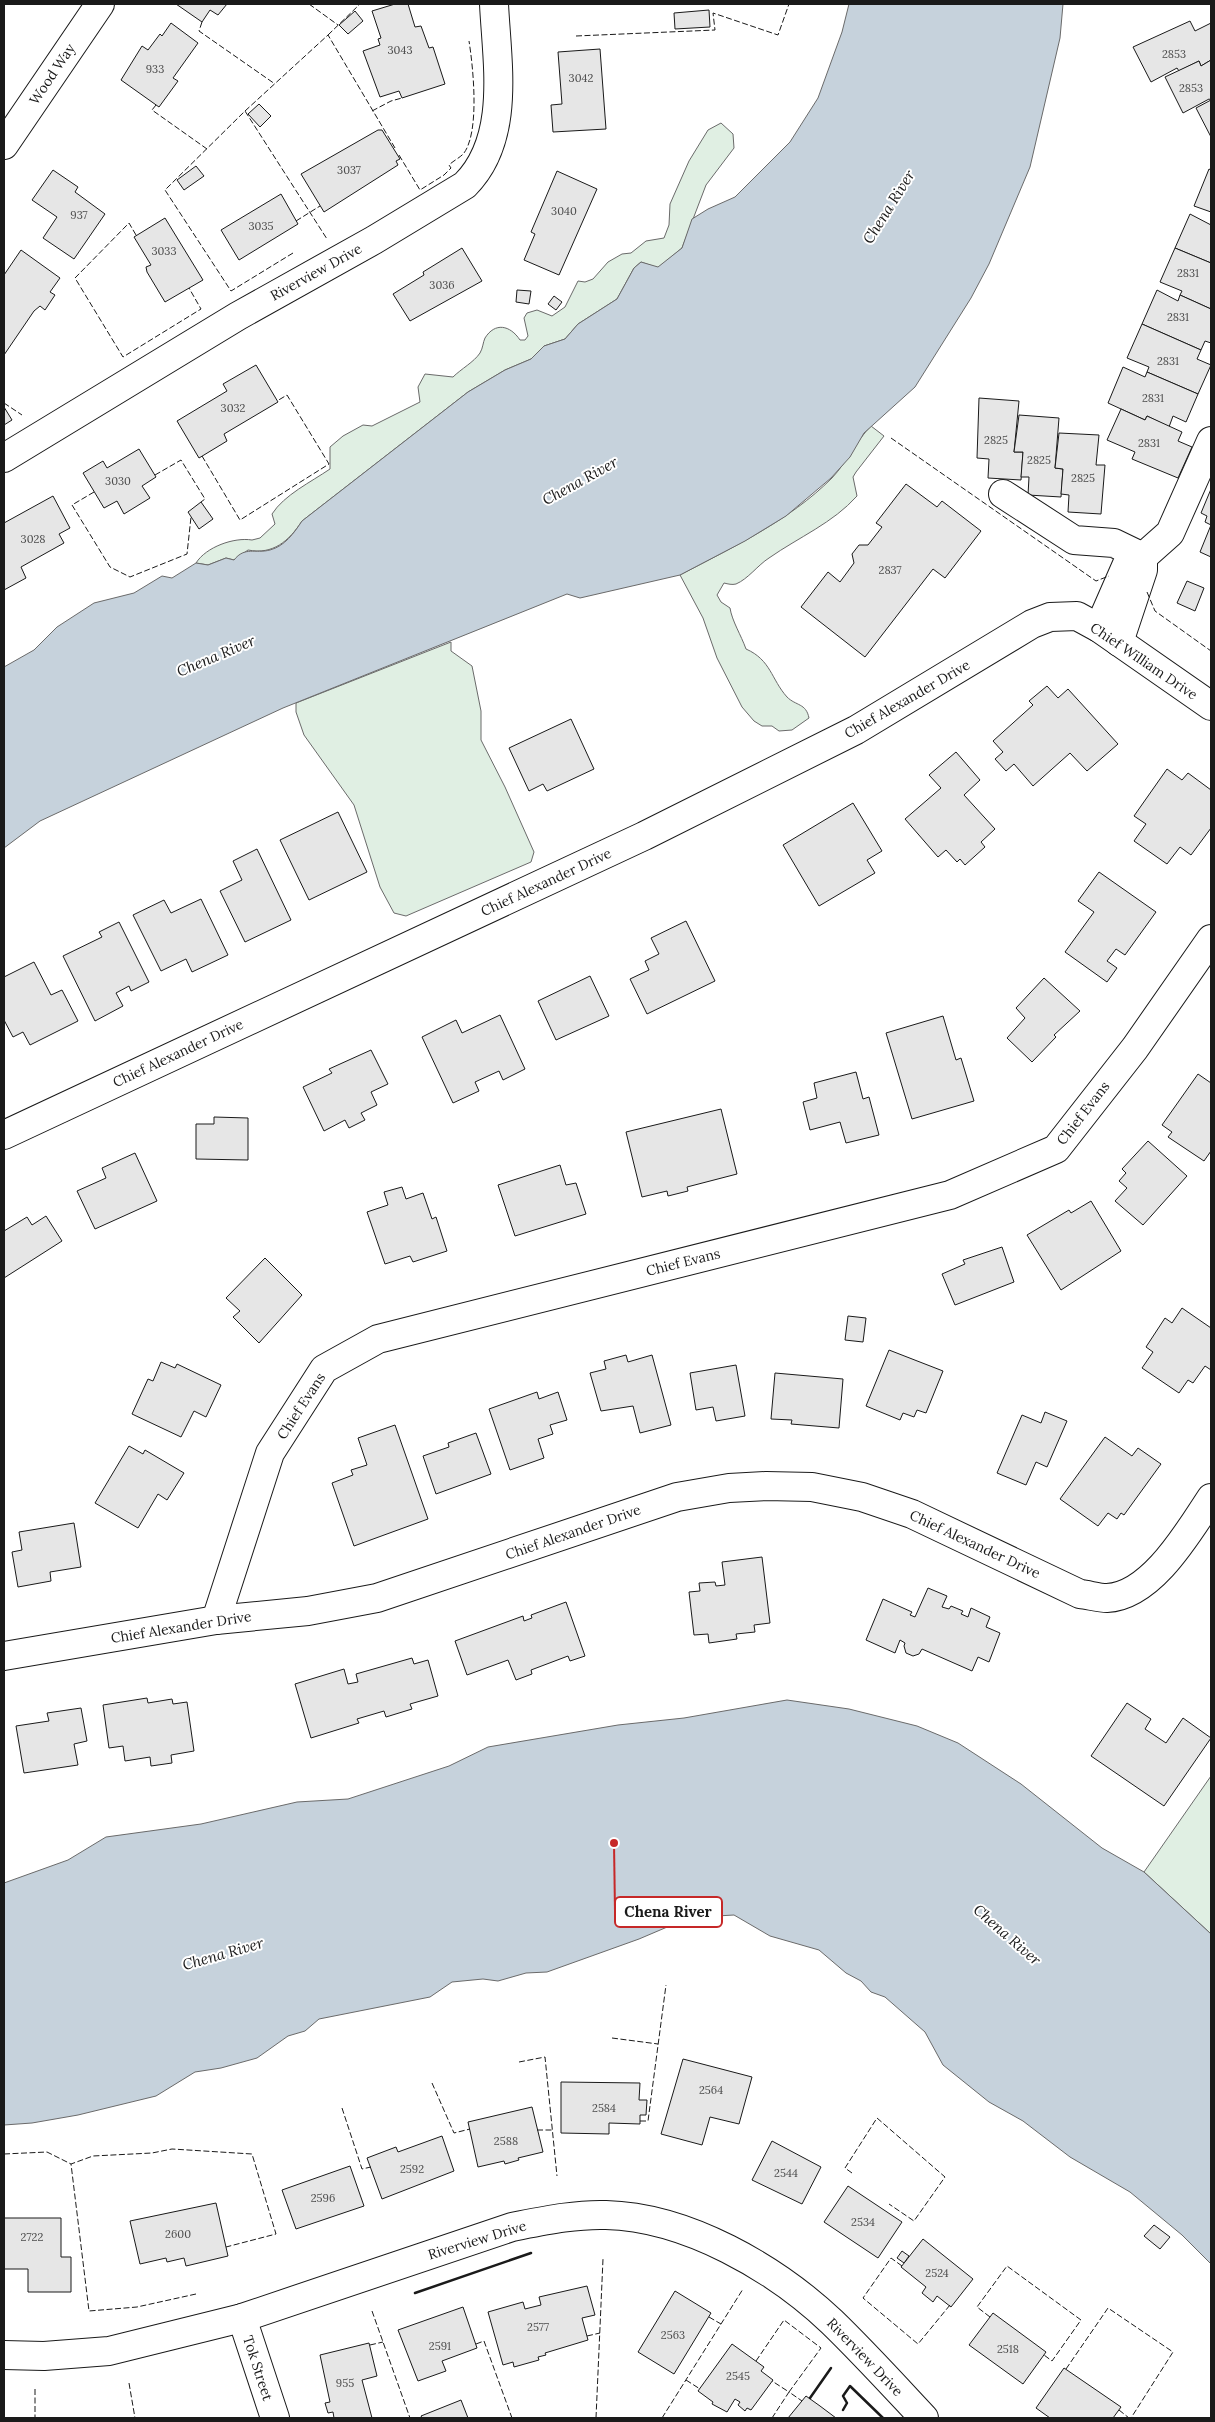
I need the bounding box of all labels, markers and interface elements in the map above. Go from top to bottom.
street label: Wood Way [25,40,79,108]
house number: 3043 [387,43,413,57]
house number: 2853 [1162,47,1186,61]
house number: 933 [146,62,164,76]
house number: 3042 [569,71,594,85]
house number: 2853 [1179,81,1203,95]
house number: 3037 [337,163,361,177]
water label: Chena River [858,166,919,247]
house number: 3040 [551,204,577,218]
house number: 937 [70,208,88,222]
house number: 3035 [248,219,274,233]
street label: Riverview Drive [267,239,365,305]
house number: 3033 [151,244,177,258]
house number: 2831 [1177,266,1199,280]
house number: 3036 [429,278,455,292]
house number: 2831 [1167,310,1189,324]
house number: 2831 [1157,354,1179,368]
house number: 2831 [1142,391,1164,405]
house number: 3032 [221,401,246,415]
house number: 2825 [984,433,1008,447]
house number: 2831 [1138,436,1160,450]
water label: Chena River [539,452,621,509]
house number: 2825 [1027,453,1051,467]
house number: 2825 [1071,471,1095,485]
house number: 3030 [105,474,131,488]
house number: 3028 [21,532,45,546]
house number: 2837 [878,563,902,577]
street label: Chief William Drive [1087,618,1201,704]
water label: Chena River [174,630,258,681]
street label: Chief Alexander Drive [841,655,973,742]
street label: Chief Alexander Drive [478,844,615,920]
street label: Chief Alexander Drive [110,1015,247,1091]
street label: Chief Evans [1053,1078,1113,1148]
street label: Chief Evans [644,1244,722,1280]
street label: Chief Evans [273,1369,329,1443]
street label: Chief Alexander Drive [503,1500,643,1564]
street label: Chief Alexander Drive [907,1506,1044,1582]
street label: Chief Alexander Drive [109,1607,253,1647]
callout: Chena River [615,1897,722,1927]
water label: Chena River [970,1900,1045,1969]
text: Chena River [624,1902,712,1921]
water label: Chena River [180,1933,266,1974]
house number: 2564 [699,2083,723,2097]
house number: 2584 [592,2101,616,2115]
house number: 2588 [494,2134,518,2148]
house number: 2592 [400,2162,424,2176]
house number: 2544 [774,2166,798,2180]
house number: 2596 [311,2191,335,2205]
house number: 2534 [851,2215,875,2229]
street label: Riverview Drive [426,2216,529,2264]
house number: 2600 [165,2227,191,2241]
house number: 2722 [21,2230,43,2244]
house number: 2524 [925,2266,949,2280]
street label: Riverview Drive [823,2314,907,2400]
house number: 2577 [527,2320,549,2334]
house number: 2563 [661,2328,685,2342]
street label: Tok Street [239,2333,277,2403]
house number: 2591 [429,2339,451,2353]
house number: 2518 [997,2342,1019,2356]
house number: 2545 [726,2369,750,2383]
house number: 955 [336,2376,354,2390]

